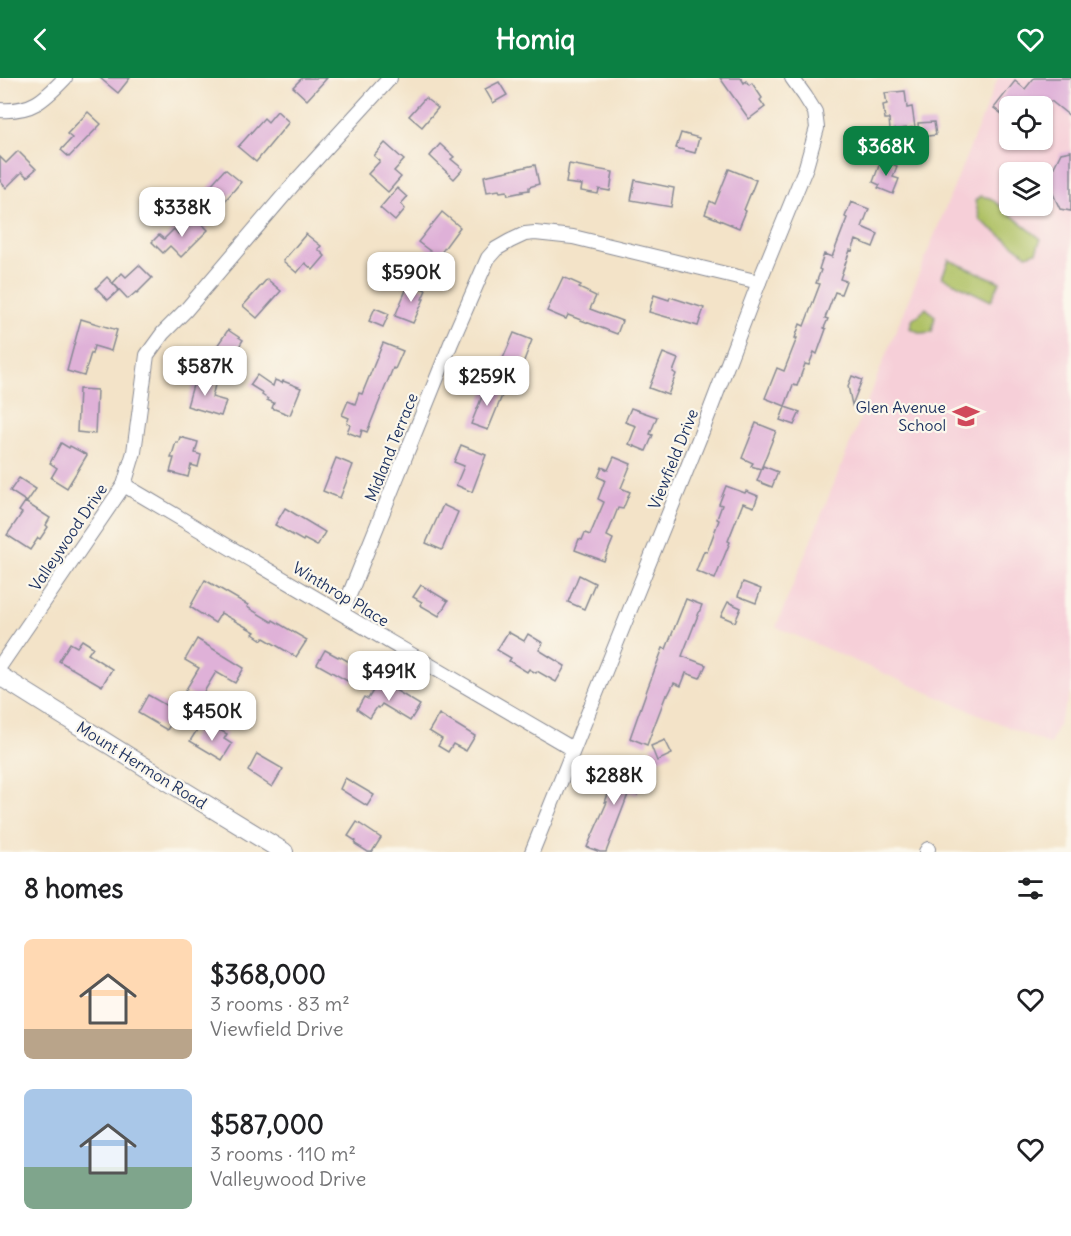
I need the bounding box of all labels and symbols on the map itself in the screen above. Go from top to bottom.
pin: $368K [844,126,928,177]
pin: $338K [140,187,224,238]
pin: $590K [369,252,453,303]
pin: $587K [163,346,247,397]
pin: $259K [445,356,529,407]
street label: Midland Terrace [360,390,422,504]
place label: Glen Avenue School [856,397,946,435]
school or university icon: Glen Avenue School [951,401,981,431]
street label: Viewfield Drive [644,406,702,512]
street label: Valleywood Drive [25,480,111,594]
street label: Winthrop Place [289,557,393,631]
pin: $491K [347,651,431,702]
pin: $450K [170,691,254,742]
street label: Mount Hermon Road [73,717,211,813]
pin: $288K [572,755,656,806]

